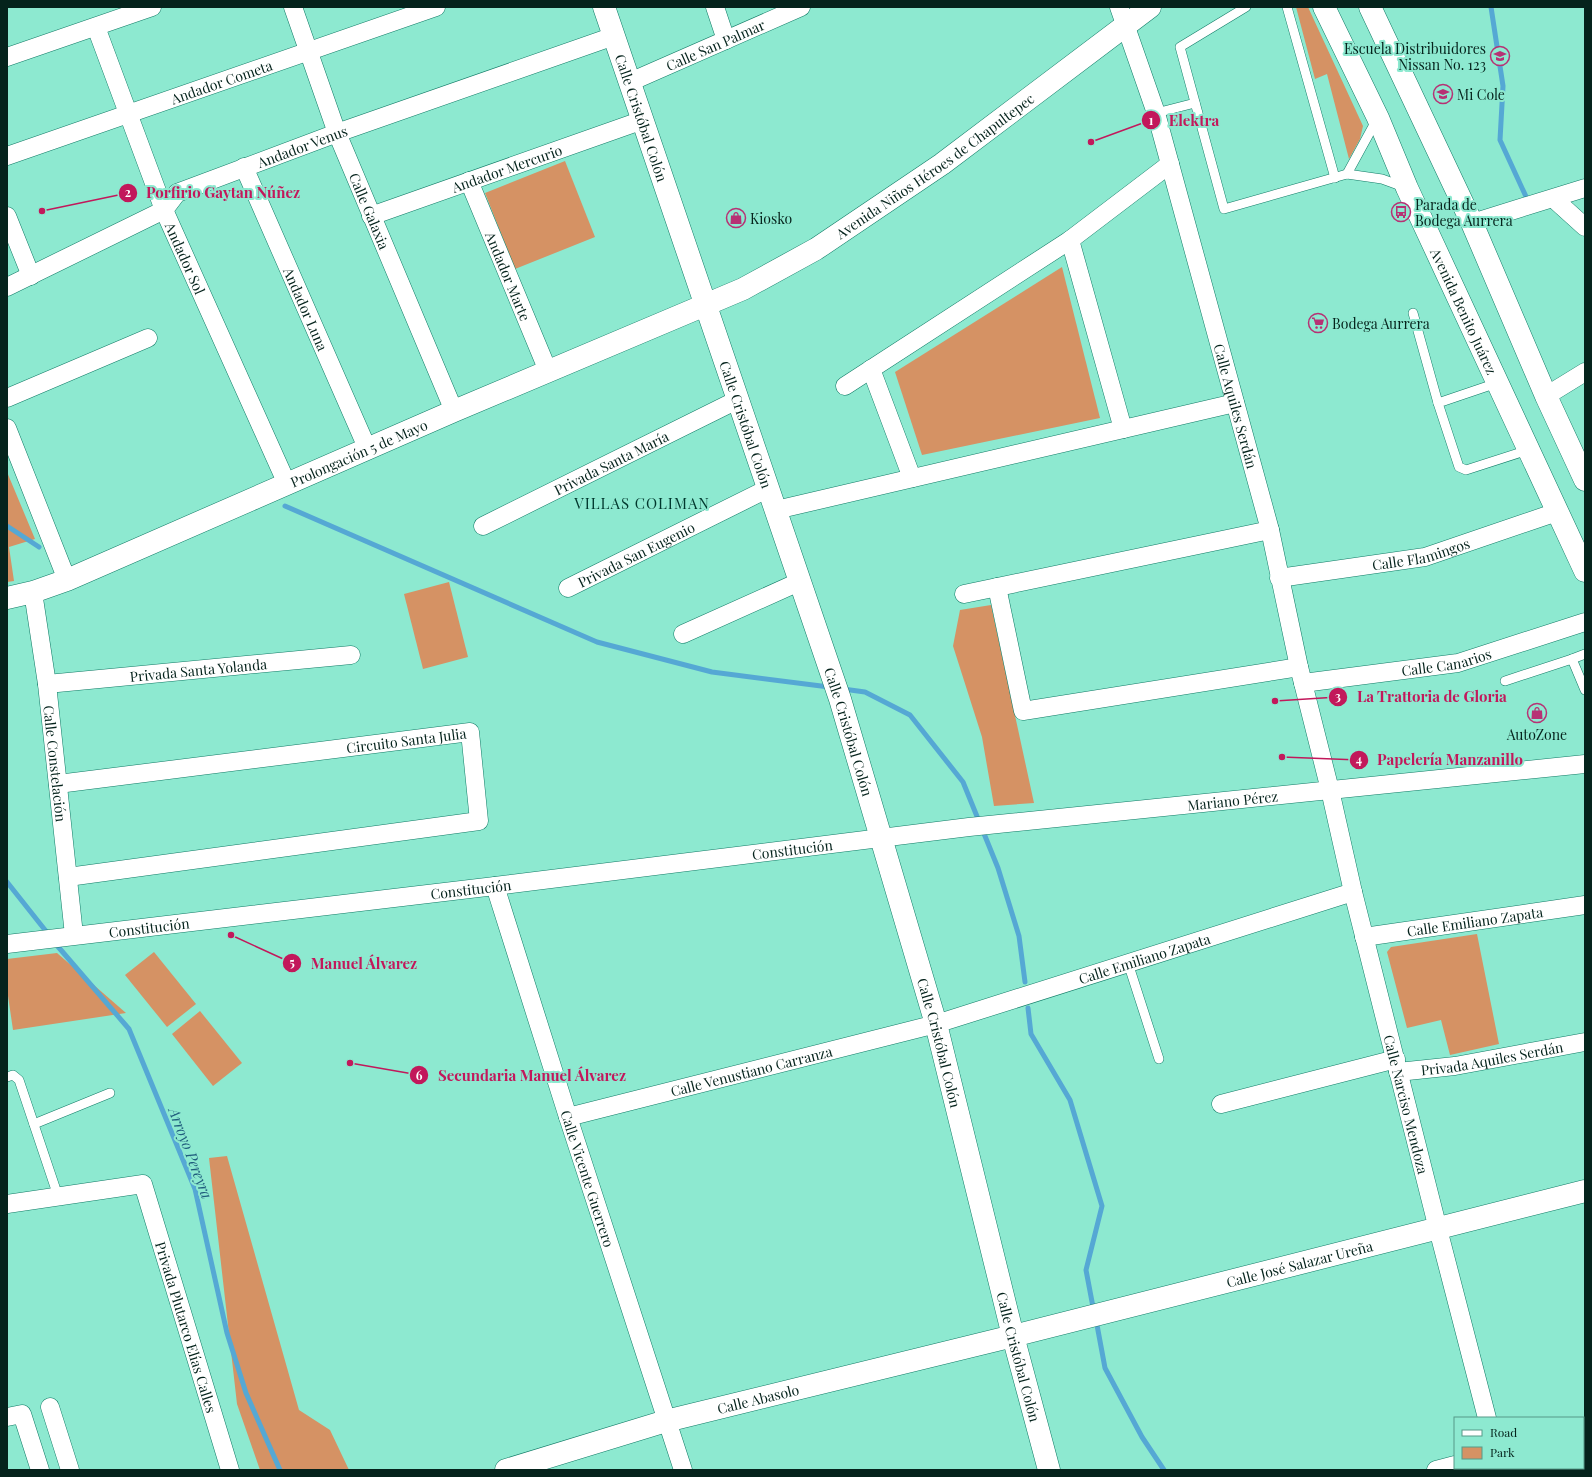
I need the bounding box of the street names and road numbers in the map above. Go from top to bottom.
street label: Calle San Palmar [663,14,768,75]
street label: Calle Cristóbal Colón [611,51,673,185]
street label: Andador Cometa [167,55,275,108]
street label: Avenida Niños Héroes de Chapultepec [831,88,1038,243]
street label: Andador Venus [254,121,350,172]
street label: Andador Mercurio [448,140,565,197]
street label: Calle Galaxia [345,170,394,252]
street label: Andador Sol [161,218,210,297]
street label: Andador Marte [481,228,536,324]
street label: Avenida Benito Juárez [1426,244,1502,378]
street label: Andador Luna [279,263,333,354]
street label: Calle Aquiles Serdán [1210,342,1262,471]
street label: Calle Cristóbal Colón [716,358,777,491]
street label: Prolongación 5 de Mayo [287,414,430,491]
street label: Privada Santa María [551,426,671,499]
street label: Privada San Eugenio [574,517,698,591]
street label: Calle Flamingos [1371,533,1472,574]
street label: Calle Canarios [1400,643,1494,680]
street label: Privada Santa Yolanda [129,654,268,686]
street label: Calle Cristóbal Colón [820,665,878,799]
street label: Calle Constelación [40,704,71,823]
street label: Circuito Santa Julia [345,723,467,757]
street label: Mariano Pérez [1186,786,1279,814]
street label: Constitución [751,834,834,863]
street label: Constitución [429,875,513,903]
street label: Calle Emiliano Zapata [1406,902,1544,940]
street label: Constitución [108,913,191,941]
street label: Calle Emiliano Zapata [1076,928,1213,988]
street label: Calle Cristóbal Colón [913,975,966,1110]
street label: Calle Narciso Mendoza [1380,1033,1433,1176]
street label: Privada Aquiles Serdán [1420,1037,1565,1079]
street label: Calle Venustiano Carranza [668,1041,834,1100]
street label: Calle Vicente Guerrero [557,1108,619,1250]
street label: Calle José Salazar Ureña [1224,1236,1375,1291]
street label: Privada Plutarco Elías Calles [152,1239,222,1415]
street label: Calle Cristóbal Colón [993,1290,1045,1424]
street label: Calle Abasolo [715,1379,801,1418]

